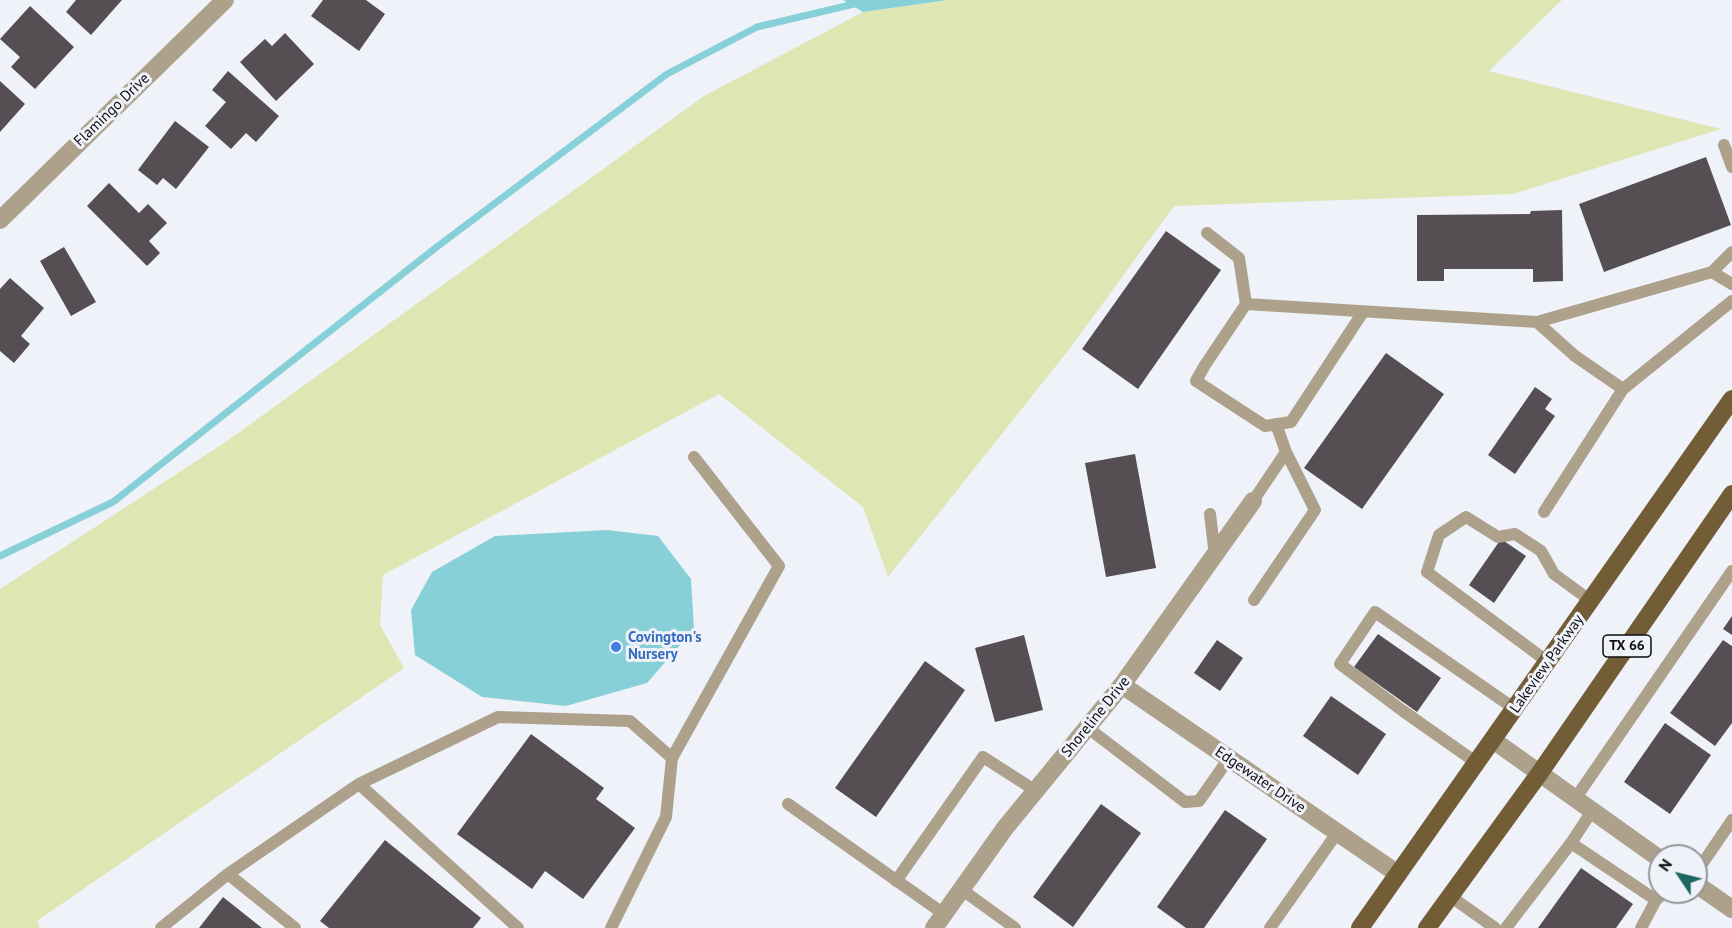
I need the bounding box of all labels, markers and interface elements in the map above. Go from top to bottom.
street label: Flamingo Drive [71,70,153,150]
street label: Lakeview Parkway [1506,611,1588,717]
place label: Covington's Nursery [628,629,702,664]
road number: TX 66 [1603,635,1651,657]
marker: Covington's Nursery [609,640,623,654]
street label: Shoreline Drive [1058,673,1134,761]
street label: Edgewater Drive [1211,743,1309,817]
north arrow [1648,844,1708,904]
text: N [1654,855,1676,875]

